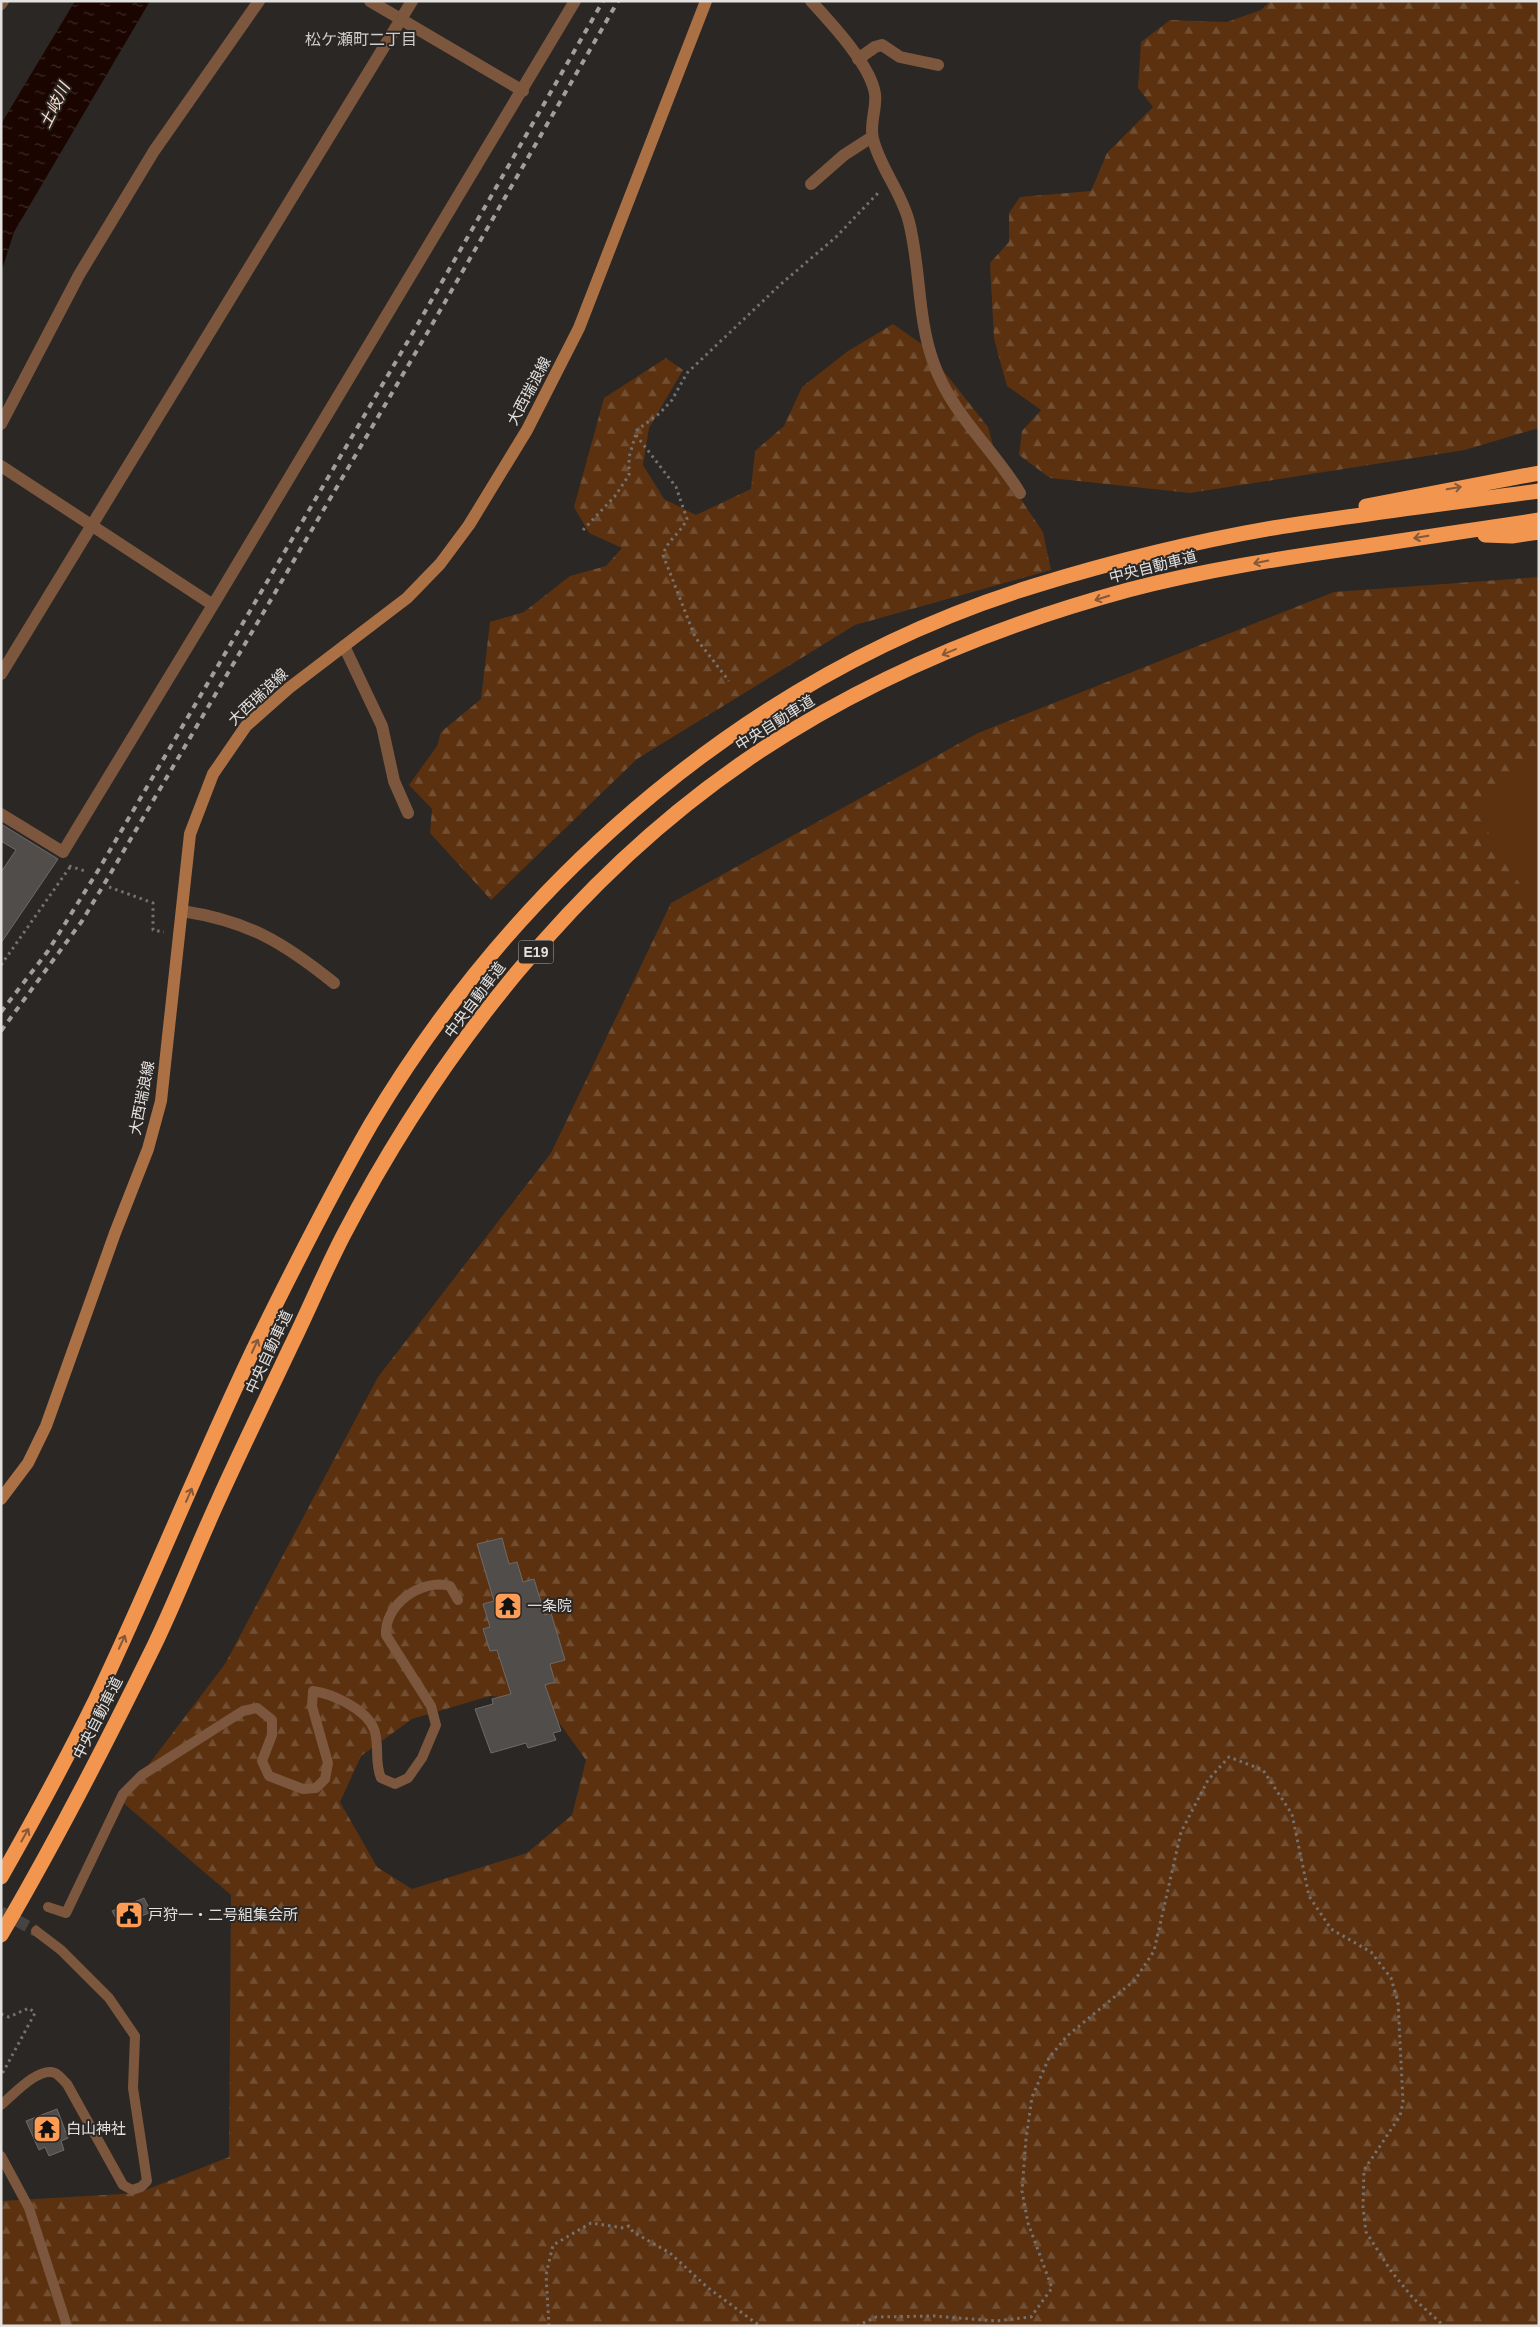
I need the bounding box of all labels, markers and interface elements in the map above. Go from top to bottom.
district label: 松ケ瀬町二丁目 [305,31,417,48]
water label: 土岐川 [36,78,73,131]
street label: 大西瑞浪線 [503,354,554,428]
one-way arrow [1446,483,1462,493]
one-way arrow [1414,532,1430,542]
street label: 中央自動車道 [1107,547,1199,586]
one-way arrow [1253,557,1269,567]
one-way arrow [1095,594,1111,604]
one-way arrow [942,647,957,657]
street label: 大西瑞浪線 [224,665,291,728]
street label: 中央自動車道 [732,692,817,754]
road number: E19 [518,940,554,964]
street label: 中央自動車道 [441,959,508,1041]
street label: 大西瑞浪線 [126,1059,157,1136]
street label: 中央自動車道 [242,1307,295,1396]
one-way arrow [251,1339,261,1354]
one-way arrow [184,1488,194,1503]
temple icon: 一条院 [493,1591,523,1621]
place label: 一条院 [527,1597,572,1614]
one-way arrow [117,1635,127,1650]
street label: 中央自動車道 [70,1674,126,1762]
one-way arrow [20,1827,30,1842]
public building icon: 戸狩一・二号組集会所 [114,1900,144,1930]
place label: 戸狩一・二号組集会所 [148,1906,298,1923]
temple icon: 白山神社 [32,2114,62,2144]
place label: 白山神社 [66,2120,126,2137]

